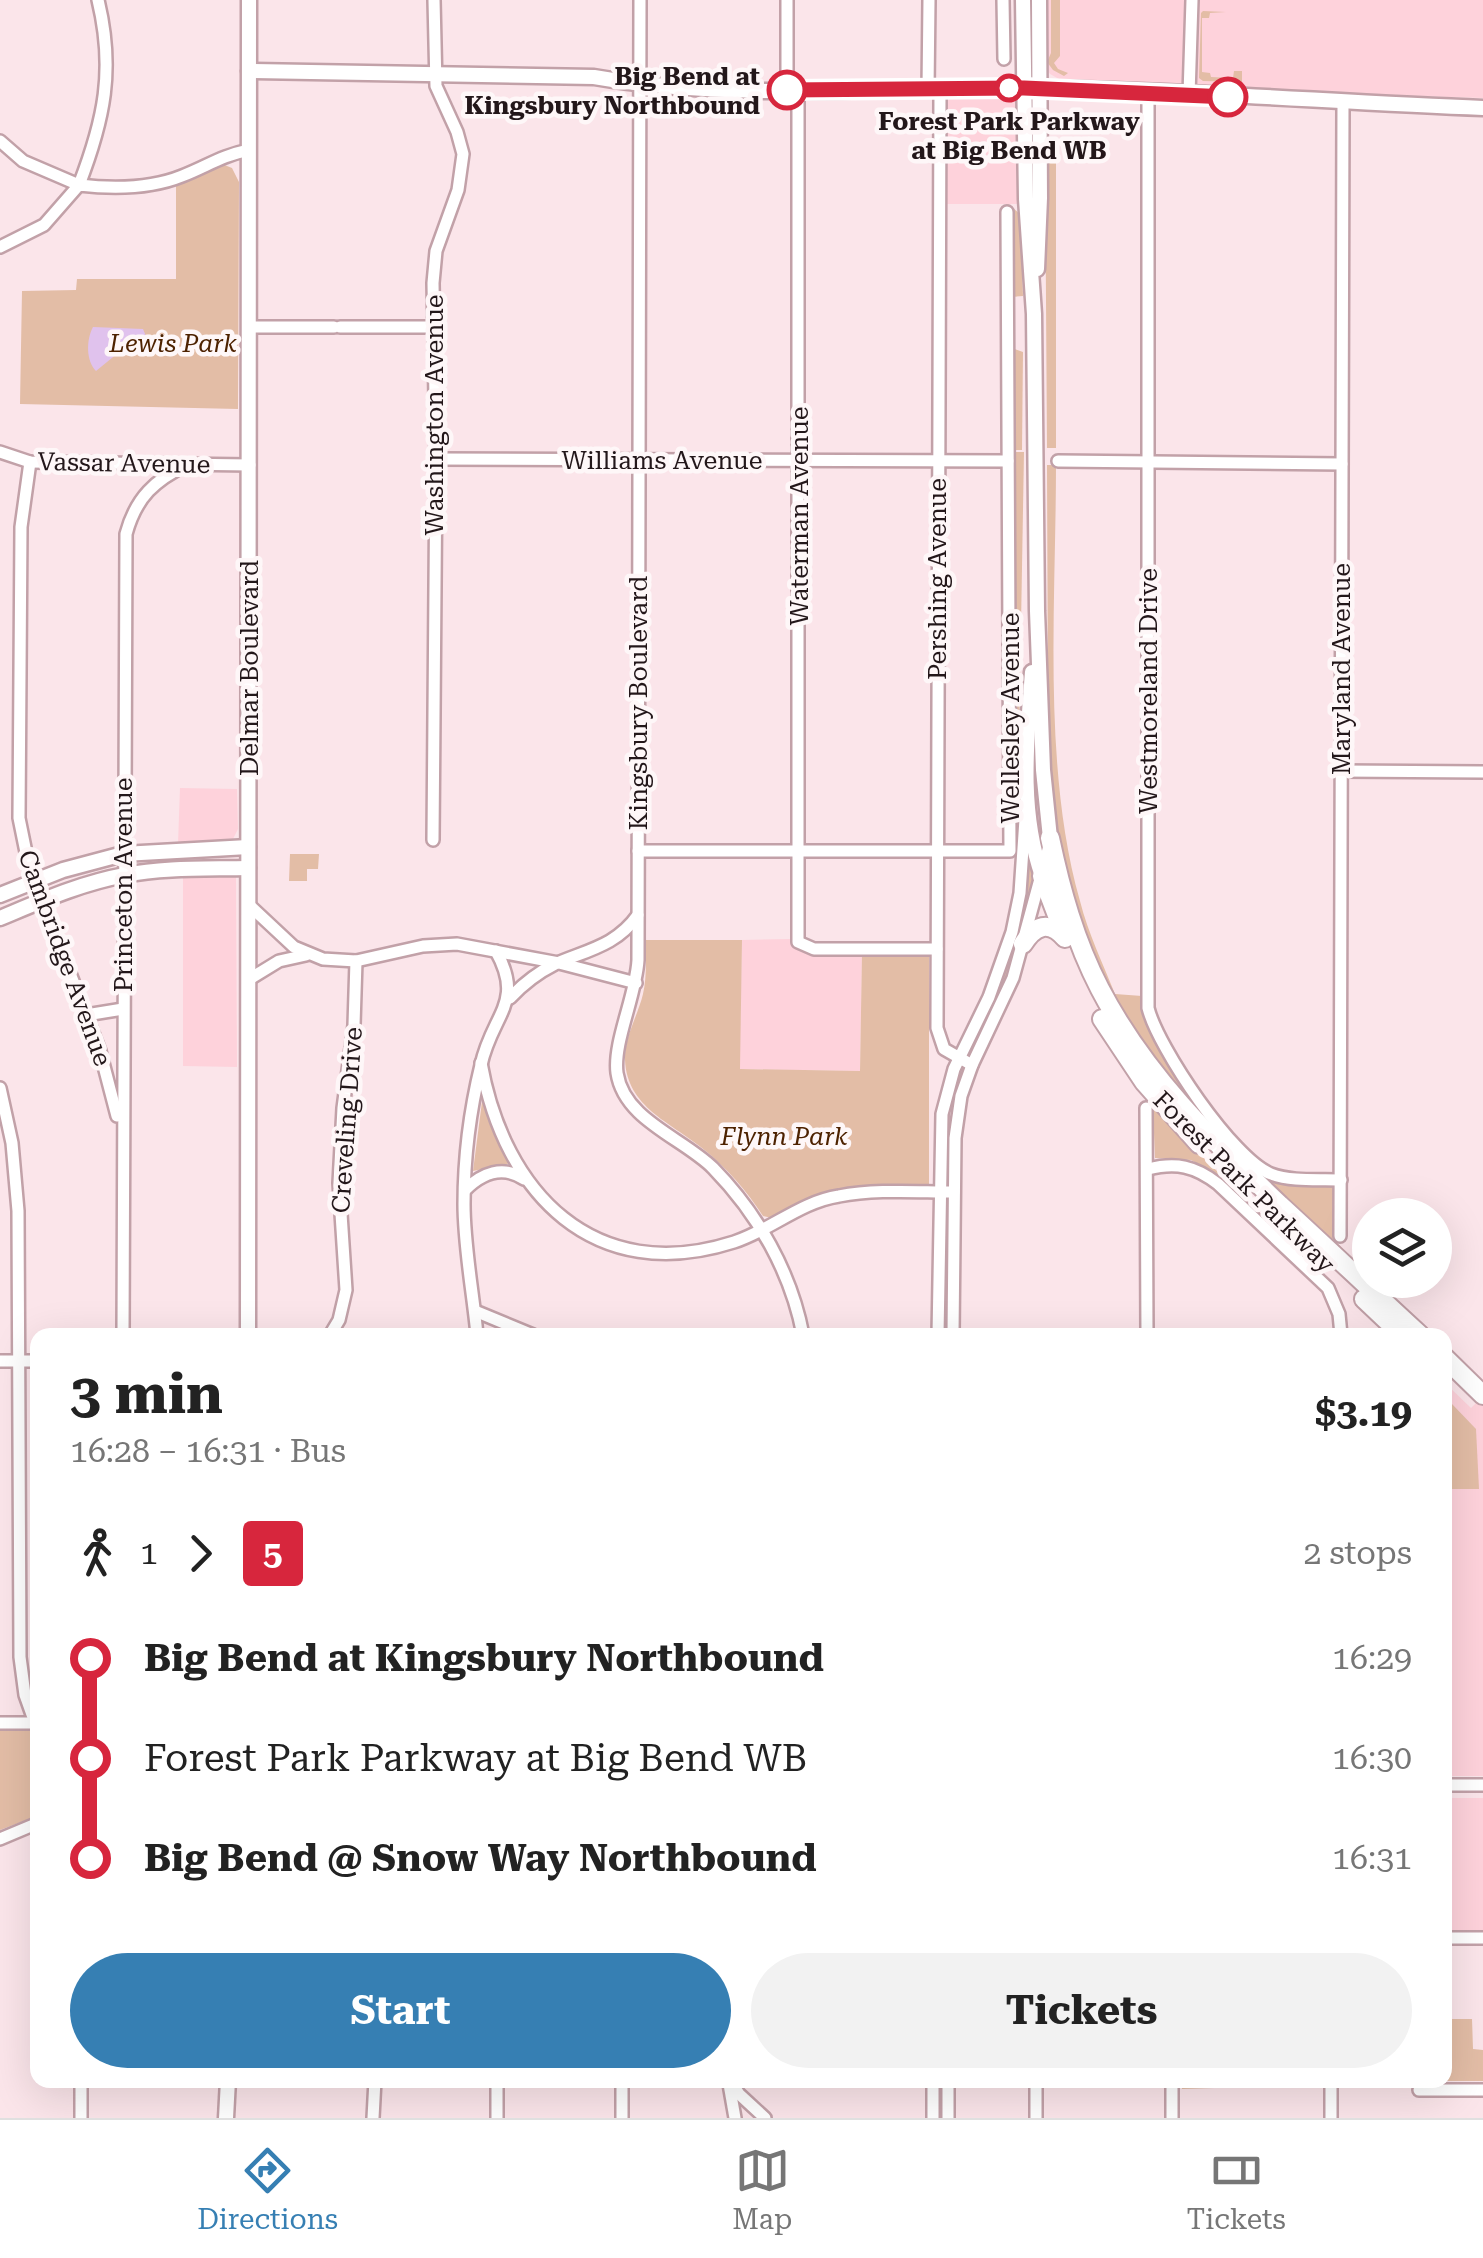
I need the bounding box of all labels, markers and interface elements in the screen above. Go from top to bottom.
place label: Big Bend at Kingsbury Northbound [465,62,760,120]
marker: Big Bend at Kingsbury Northbound [768,71,806,109]
marker: Forest Park Parkway at Big Bend WB [996,75,1022,101]
unlabelled marker [1209,78,1247,116]
place label: Forest Park Parkway at Big Bend WB [878,107,1140,165]
street label: Washington Avenue [420,294,449,536]
park label: Lewis Park [108,329,237,358]
street label: Waterman Avenue [785,406,814,626]
street label: Williams Avenue [562,446,762,475]
street label: Vassar Avenue [37,447,211,479]
street label: Pershing Avenue [923,478,952,680]
street label: Delmar Boulevard [235,560,264,776]
street label: Maryland Avenue [1327,563,1356,775]
street label: Westmoreland Drive [1134,568,1163,814]
street label: Kingsbury Boulevard [624,576,653,830]
street label: Wellesley Avenue [996,613,1025,823]
street label: Princeton Avenue [109,778,138,992]
street label: Cambridge Avenue [12,846,118,1070]
street label: Creveling Drive [326,1026,368,1214]
street label: Forest Park Parkway [1147,1085,1341,1279]
park label: Flynn Park [719,1122,848,1151]
map controls [1352,1198,1452,1298]
button: layers [1352,1198,1452,1298]
text: 3 min [70,1362,223,1426]
text: $3.19 [1315,1391,1412,1435]
text: 16:28 – 16:31 · Bus [70,1432,346,1470]
icon: walk [70,1526,125,1581]
icon: forward [173,1526,228,1581]
text: 5 [263,1533,283,1574]
text: 1 [140,1534,158,1572]
text: 2 stops [1303,1534,1412,1572]
text: Big Bend at Kingsbury Northbound [144,1636,824,1680]
text: 16:29 [1332,1639,1412,1677]
text: Forest Park Parkway at Big Bend WB [144,1736,807,1780]
text: 16:30 [1332,1739,1412,1777]
text: Big Bend @ Snow Way Northbound [144,1836,817,1880]
text: 16:31 [1332,1839,1412,1877]
button: Start [70,1953,731,2068]
button: Tickets [751,1953,1412,2068]
tab: Directions [197,2143,338,2236]
tab: Map [732,2143,792,2236]
tab: Tickets [1186,2143,1286,2236]

